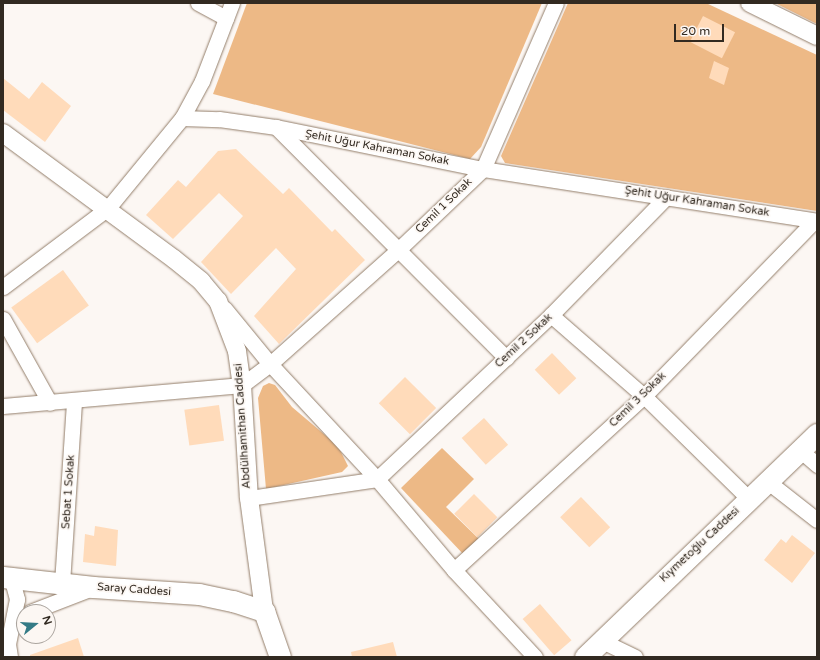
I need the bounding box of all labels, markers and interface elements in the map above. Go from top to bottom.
scale bar [676,16,726,42]
text: 20 m [681,24,710,38]
street label: Şehit Uğur Kahraman Sokak [304,128,450,168]
street label: Cemil 1 Sokak [413,176,475,236]
street label: Şehit Uğur Kahraman Sokak [624,184,770,220]
street label: Cemil 2 Sokak [493,311,555,371]
street label: Abdülhamithan Caddesi [232,363,254,489]
street label: Cemil 3 Sokak [607,370,669,430]
street label: Sebat 1 Sokak [60,454,78,530]
street label: Kıymetoğlu Caddesi [657,505,743,585]
street label: Saray Caddesi [97,581,171,599]
north arrow [16,604,56,644]
text: N [39,614,54,627]

